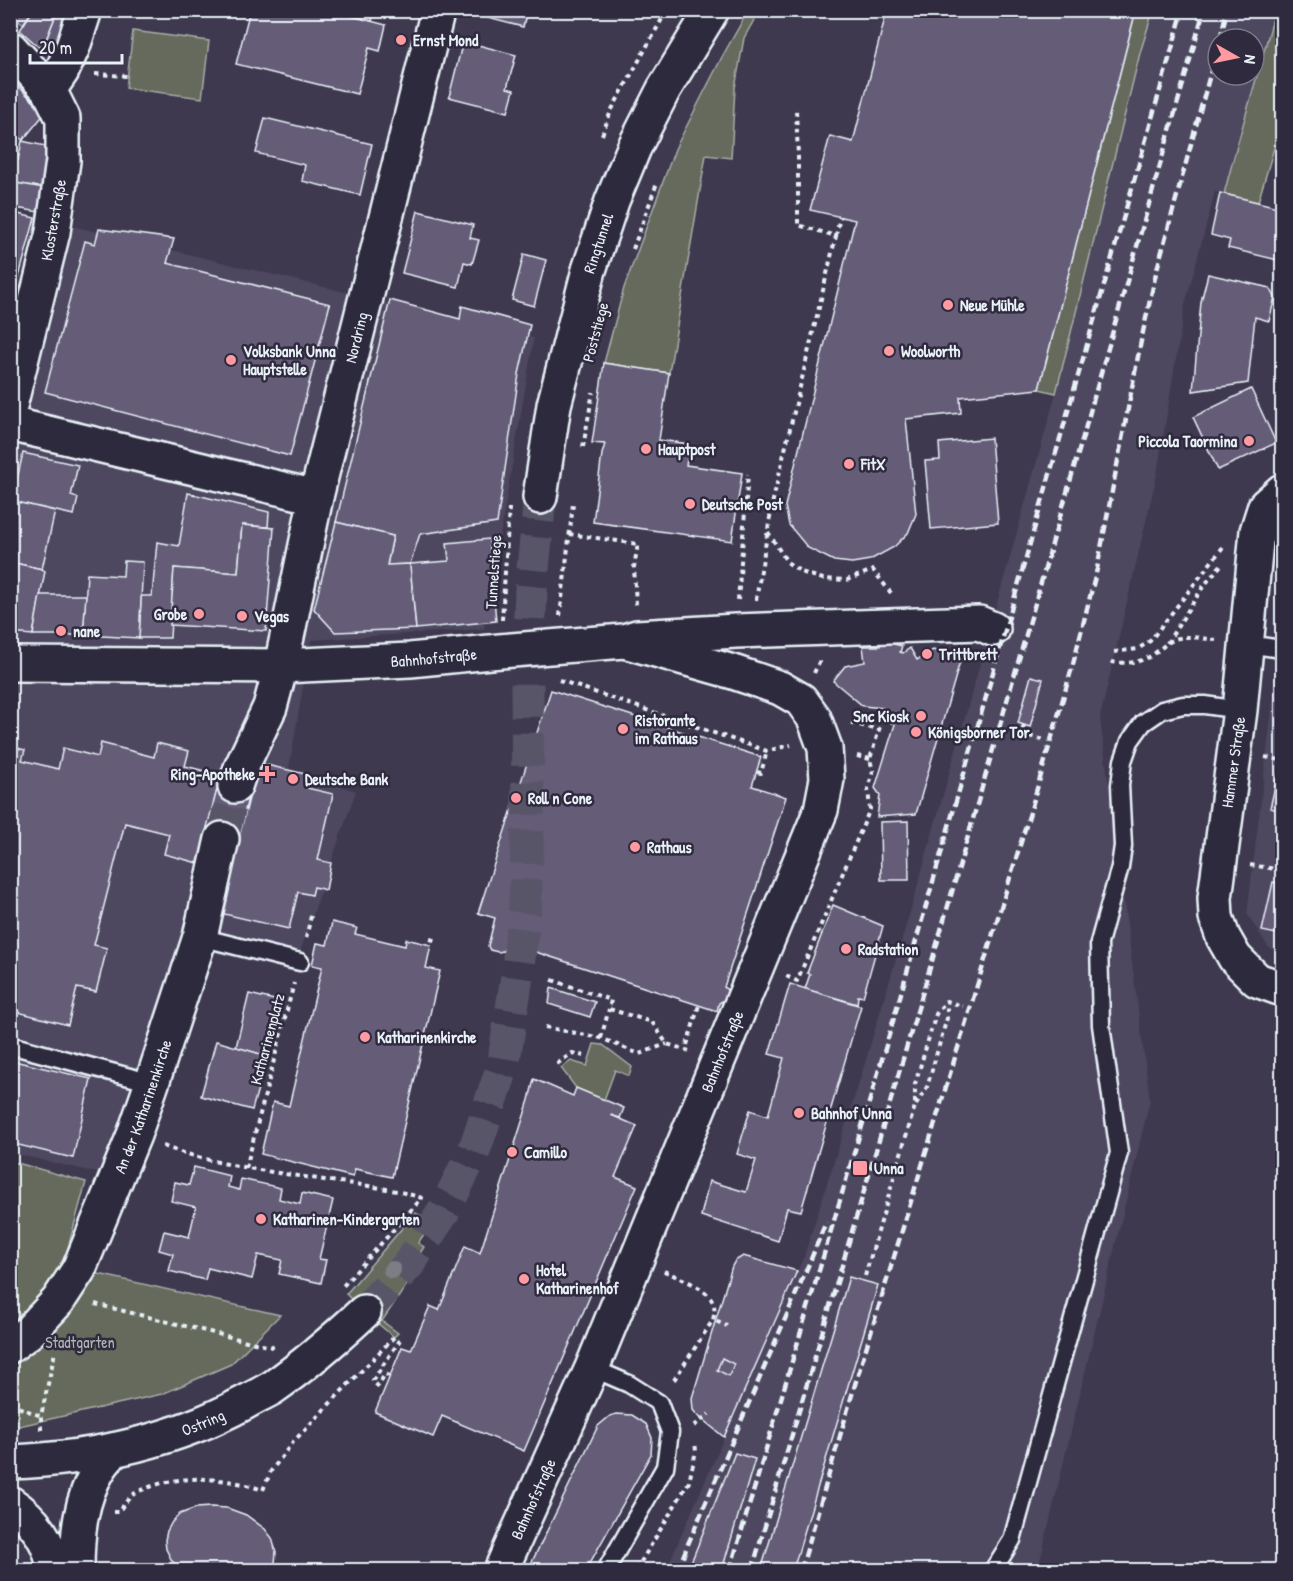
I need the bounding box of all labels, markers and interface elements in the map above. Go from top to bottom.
scale bar [30,27,122,65]
north arrow [1206,27,1266,87]
place label: Ernst Mond [413,29,479,51]
marker: Ernst Mond [394,33,408,47]
text: 20 m [39,35,72,60]
text: N [1239,53,1262,66]
street label: Klosterstraße [35,177,71,262]
street label: Ringtunnel [578,209,619,276]
place label: Neue Mühle [960,294,1025,316]
marker: Neue Mühle [941,298,955,312]
street label: Poststiege [576,299,614,364]
street label: Nordring [339,310,373,365]
place label: Volksbank Unna Hauptstelle [243,340,336,381]
place label: Woolworth [901,340,961,362]
marker: Woolworth [882,344,896,358]
marker: Volksbank Unna Hauptstelle [224,353,238,367]
place label: Piccola Taormina [1138,430,1238,452]
marker: Piccola Taormina [1242,434,1256,448]
place label: Hauptpost [658,438,716,461]
marker: Hauptpost [639,442,653,456]
place label: FitX [860,453,886,475]
marker: FitX [842,457,856,471]
place label: Deutsche Post [702,493,783,515]
marker: Deutsche Post [683,497,697,511]
street label: Tunnelstiege [479,534,507,610]
place label: Grobe [154,603,188,625]
place label: Vegas [254,605,290,628]
marker: Grobe [192,607,206,621]
marker: Vegas [235,609,249,623]
place label: nane [73,620,101,642]
marker: nane [54,624,68,638]
street label: Bahnhofstraße [390,642,478,672]
place label: Trittbrett [938,643,998,665]
marker: Trittbrett [920,647,934,661]
place label: Snc Kiosk [853,705,909,727]
place label: Ristorante im Rathaus [635,709,699,749]
marker: Snc Kiosk [914,709,928,723]
street label: Hammer Straße [1216,714,1250,809]
place label: Königsborner Tor [928,721,1030,744]
marker: Ristorante im Rathaus [616,722,630,736]
marker: Königsborner Tor [909,725,923,739]
place label: Ring-Apotheke [171,763,256,786]
marker: Ring-Apotheke [260,767,274,781]
place label: Deutsche Bank [305,768,389,790]
marker: Deutsche Bank [286,772,300,786]
place label: Roll n Cone [528,787,593,809]
marker: Roll n Cone [509,791,523,805]
place label: Rathaus [647,836,692,858]
marker: Rathaus [628,840,642,854]
place label: Radstation [858,938,918,960]
marker: Radstation [839,942,853,956]
street label: Katharinenplatz [244,991,290,1087]
street label: Bahnhofstraße [695,1007,749,1095]
place label: Katharinenkirche [377,1026,477,1048]
marker: Katharinenkirche [358,1030,372,1044]
street label: An der Katharinenkirche [108,1036,177,1177]
place label: Bahnhof Unna [811,1102,892,1124]
marker: Bahnhof Unna [792,1106,806,1120]
place label: Camillo [524,1141,567,1163]
marker: Camillo [505,1145,519,1159]
place label: Unna [874,1157,904,1179]
marker: Unna [851,1159,869,1177]
place label: Katharinen-Kindergarten [273,1208,420,1231]
marker: Katharinen-Kindergarten [254,1212,268,1226]
place label: Hotel Katharinenhof [536,1259,619,1299]
marker: Hotel Katharinenhof [517,1272,531,1286]
park label: Stadtgarten [45,1331,115,1353]
street label: Ostring [178,1404,228,1441]
street label: Bahnhofstraße [505,1454,561,1543]

